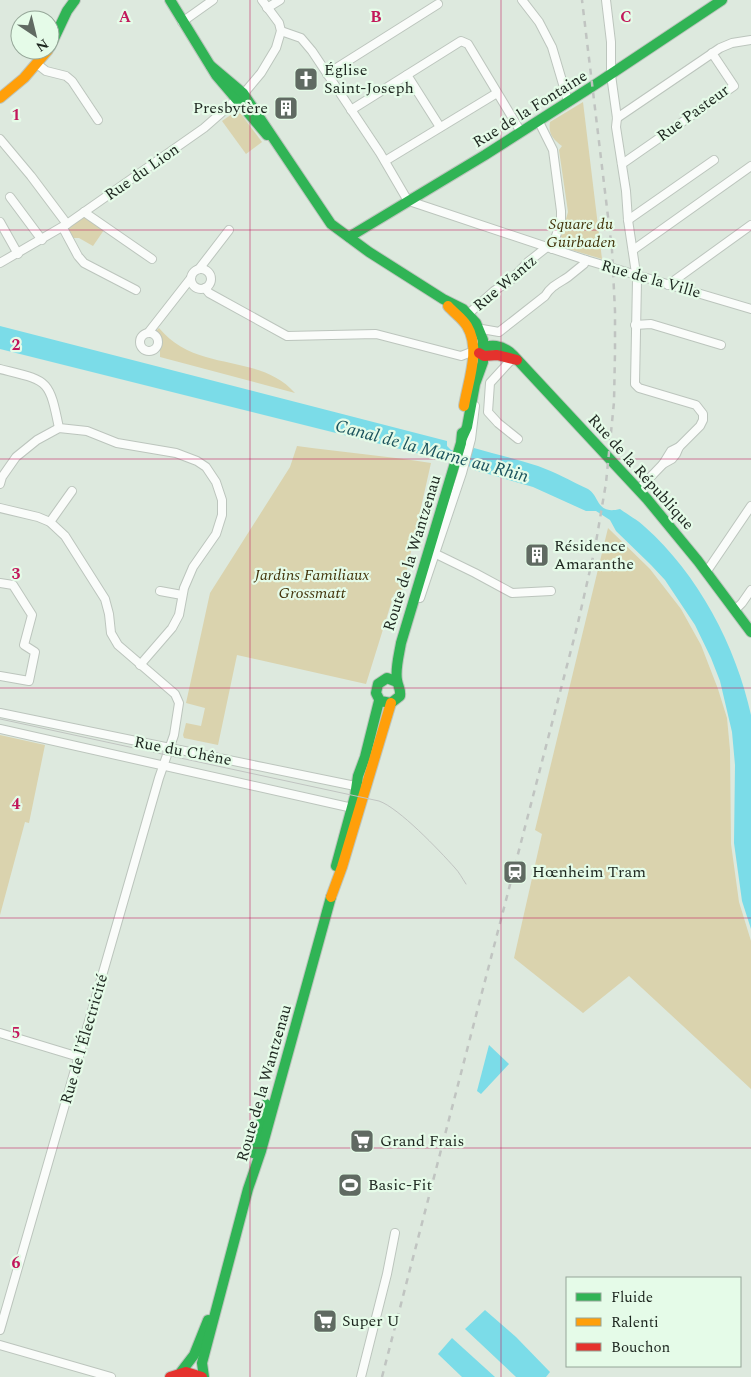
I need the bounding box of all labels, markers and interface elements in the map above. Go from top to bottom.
text: A [119,5,132,29]
text: B [370,5,382,29]
text: C [620,5,632,29]
north arrow [10,10,60,60]
text: N [31,33,53,57]
place label: Église Saint-Joseph [324,58,414,100]
street label: Rue de la Fontaine [468,64,592,154]
church icon: Église Saint-Joseph [293,66,319,92]
street label: Rue Pasteur [652,78,734,148]
building icon: Presbytère [273,95,299,121]
place label: Presbytère [193,96,268,120]
text: 1 [12,103,20,127]
street label: Rue du Lion [100,137,184,207]
park label: Square du Guirbaden [546,212,616,254]
street label: Rue Wantz [468,249,542,317]
street label: Rue de la Ville [598,253,704,305]
text: 2 [12,333,21,357]
street label: Rue de la République [582,409,700,535]
water label: Canal de la Marne au Rhin [332,412,532,490]
street label: Route de la Wantzenau [377,472,447,634]
place label: Résidence Amaranthe [554,534,634,576]
building icon: Résidence Amaranthe [524,542,550,568]
text: 3 [12,562,21,586]
park label: Jardins Familiaux Grossmatt [254,563,369,605]
street label: Rue du Chêne [132,730,234,772]
text: 4 [12,792,21,816]
station icon: Hœnheim Tram [502,859,528,885]
place label: Hœnheim Tram [532,860,646,884]
street label: Rue de l'Électricité [54,971,114,1107]
street label: Route de la Wantzenau [230,1002,298,1164]
text: 5 [12,1021,20,1045]
supermarket icon: Grand Frais [349,1128,375,1154]
place label: Grand Frais [380,1129,464,1153]
sports icon: Basic-Fit [337,1172,363,1198]
place label: Basic-Fit [368,1173,433,1197]
text: 6 [12,1251,21,1275]
legend [566,1277,741,1367]
text: Fluide [611,1286,653,1309]
supermarket icon: Super U [312,1308,338,1334]
place label: Super U [342,1309,400,1333]
text: Ralenti [611,1311,659,1334]
text: Bouchon [611,1336,671,1359]

